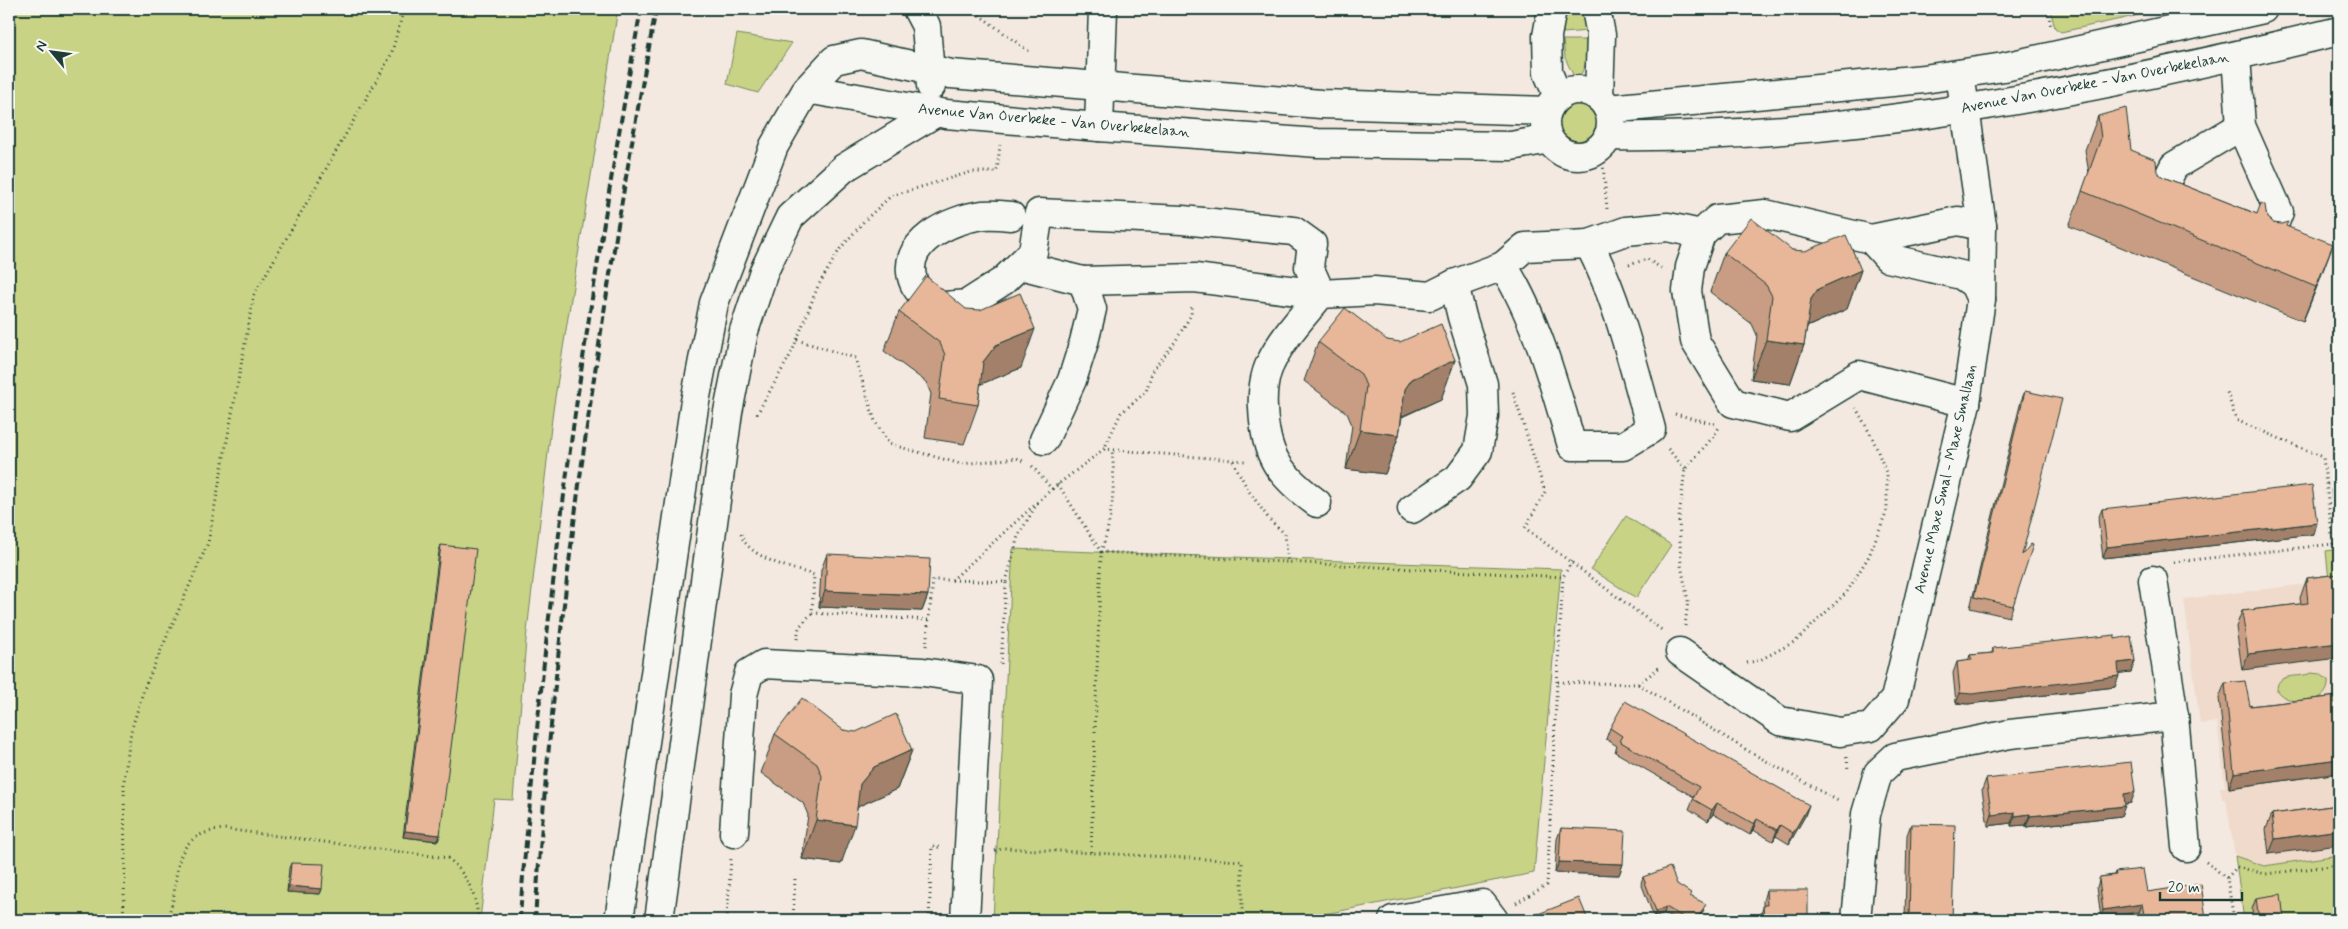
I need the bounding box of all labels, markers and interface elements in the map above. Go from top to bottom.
north arrow [28,28,78,78]
text: N [31,38,52,55]
street label: Avenue Van Overbeke - Van Overbekelaan [1959,47,2231,119]
street label: Avenue Van Overbeke - Van Overbekelaan [917,99,1191,143]
street label: Avenue Maxe Smal - Maxe Smallaan [1910,362,1982,596]
scale bar [2160,869,2243,901]
text: 20 m [2168,878,2200,898]

